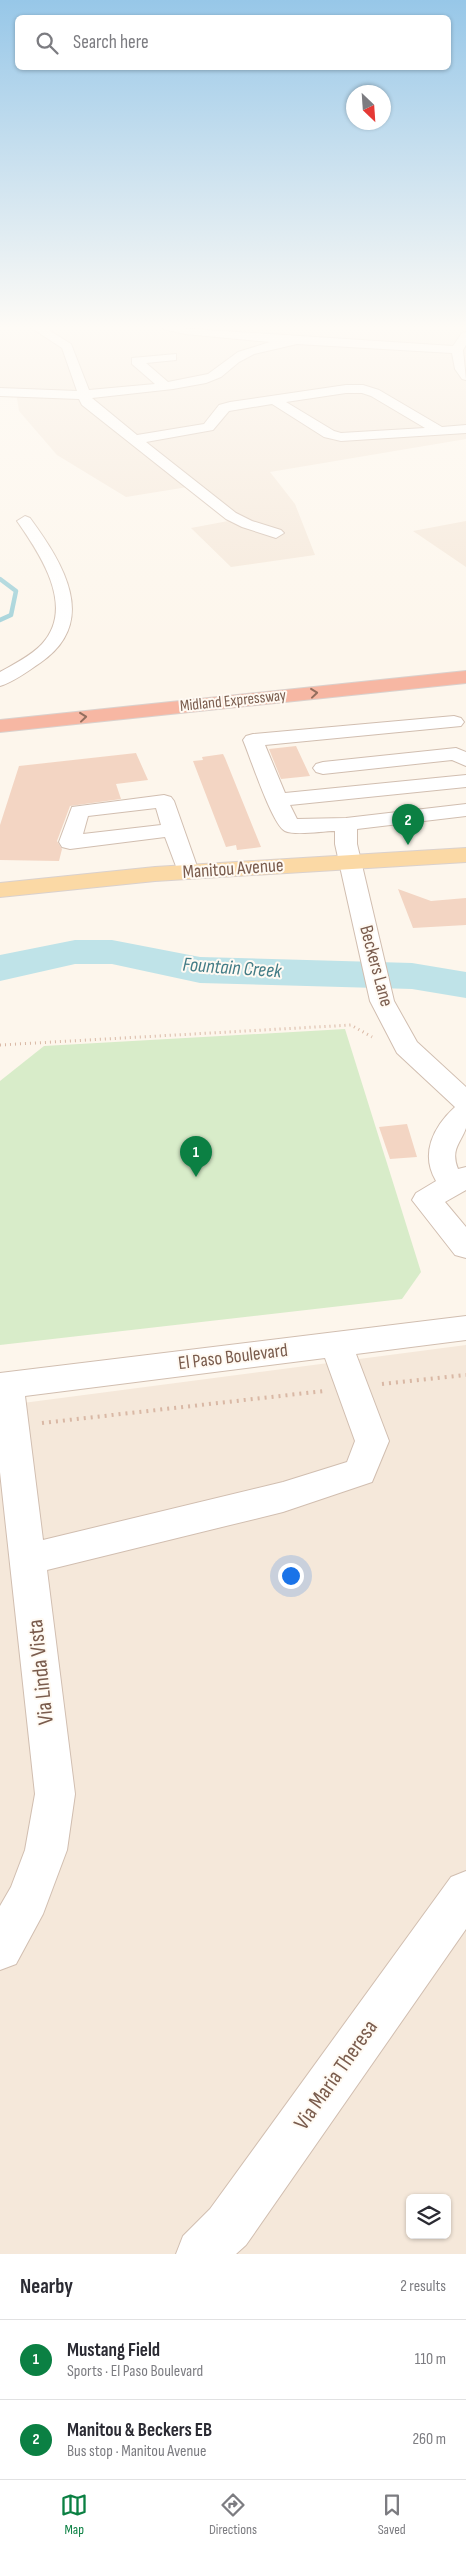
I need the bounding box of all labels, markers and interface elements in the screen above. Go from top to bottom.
search box [15,15,451,70]
icon: search [33,29,61,57]
text: Search here [73,31,149,54]
north arrow [346,85,391,130]
street label: Midland Expressway [179,686,287,716]
one-way arrow [311,688,319,699]
one-way arrow [79,712,87,723]
pin: 2 [392,804,424,845]
street label: Manitou Avenue [182,854,284,884]
street label: Beckers Lane [354,923,398,1009]
water label: Fountain Creek [182,953,283,983]
pin: 1 [180,1136,212,1177]
street label: El Paso Boulevard [177,1339,289,1375]
your location [278,1563,304,1589]
street label: Via Linda Vista [22,1618,60,1726]
street label: Via Maria Theresa [288,2015,384,2135]
map controls [406,2194,451,2239]
button: layers [406,2194,451,2239]
text: Nearby [20,2274,73,2299]
text: 2 results [400,2277,446,2296]
text: Mustang Field [67,2339,160,2362]
text: 1 [33,2350,39,2369]
text: 110 m [415,2350,446,2369]
text: Sports · El Paso Boulevard [67,2362,203,2381]
text: Manitou & Beckers EB [67,2419,212,2442]
text: 2 [32,2430,40,2449]
text: 260 m [412,2430,446,2449]
text: Bus stop · Manitou Avenue [67,2442,206,2461]
tab: Map [60,2491,88,2538]
tab: Directions [209,2491,257,2538]
tab: Saved [378,2491,406,2538]

